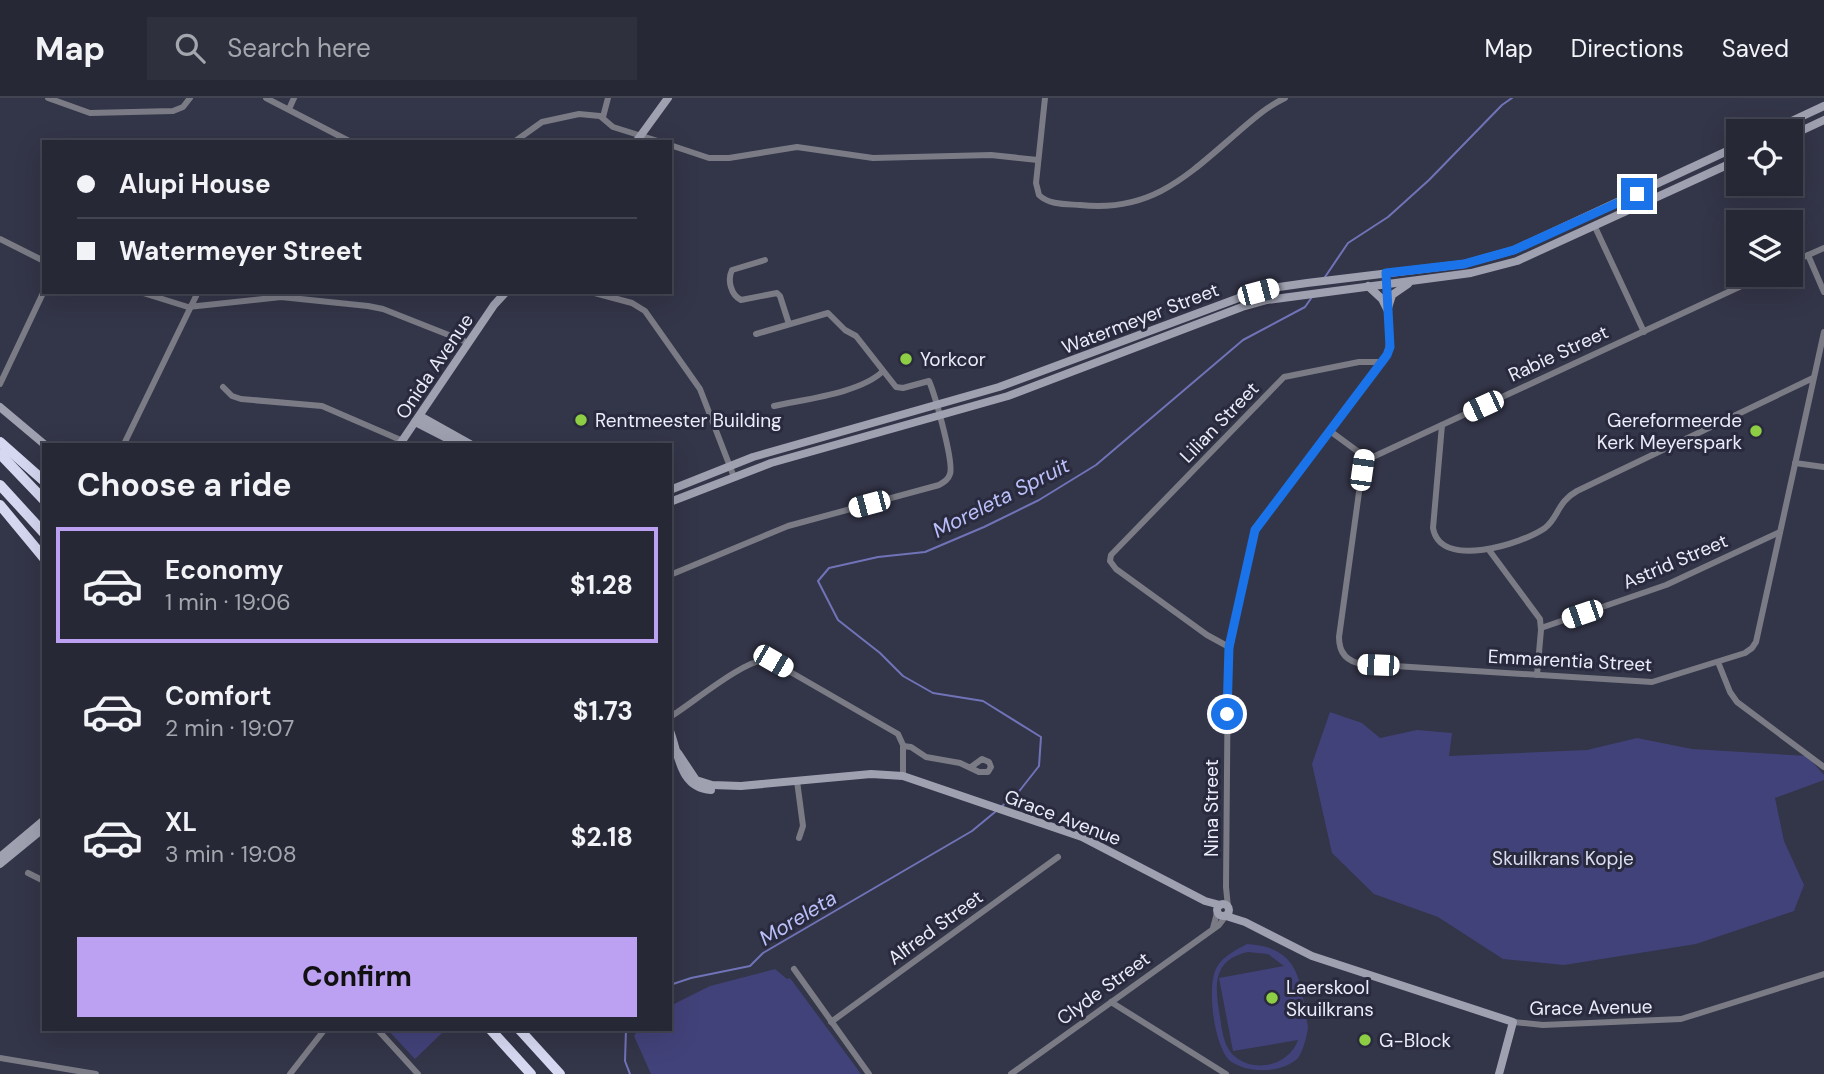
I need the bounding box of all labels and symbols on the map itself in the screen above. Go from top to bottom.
route end [1621,178,1653,210]
car [1235,276,1282,308]
street label: Watermeyer Street [1058,277,1222,360]
street label: Onida Avenue [390,309,479,424]
street label: Rabie Street [1504,319,1612,388]
place label: Yorkcor [920,347,986,372]
marker: Yorkcor [898,351,914,367]
street label: Lilian Street [1174,376,1264,468]
car [1460,388,1507,424]
place label: Rentmeester Building [595,408,782,433]
place label: Gereformeerde Kerk Meyerspark [1597,408,1742,455]
marker: Rentmeester Building [573,412,589,428]
marker: Gereformeerde Kerk Meyerspark [1748,423,1764,439]
car [1349,448,1376,492]
water label: Moreleta Spruit [928,451,1075,545]
car [846,488,893,520]
street label: Astrid Street [1619,528,1731,595]
car [1559,597,1606,631]
car [750,641,797,681]
street label: Emmarentia Street [1487,644,1653,677]
car [1357,654,1400,676]
route start [1211,698,1243,730]
street label: Nina Street [1199,759,1224,857]
street label: Grace Avenue [1001,784,1125,851]
park label: Skuilkrans Kopje [1492,846,1634,871]
water label: Moreleta [754,884,842,952]
street label: Alfred Street [883,884,988,970]
street label: Clyde Street [1052,946,1155,1031]
place label: Laerskool Skuilkrans [1286,975,1374,1022]
marker: Laerskool Skuilkrans [1264,990,1280,1006]
street label: Grace Avenue [1529,994,1653,1021]
place label: G-Block [1379,1028,1452,1053]
marker: G-Block [1357,1032,1373,1048]

